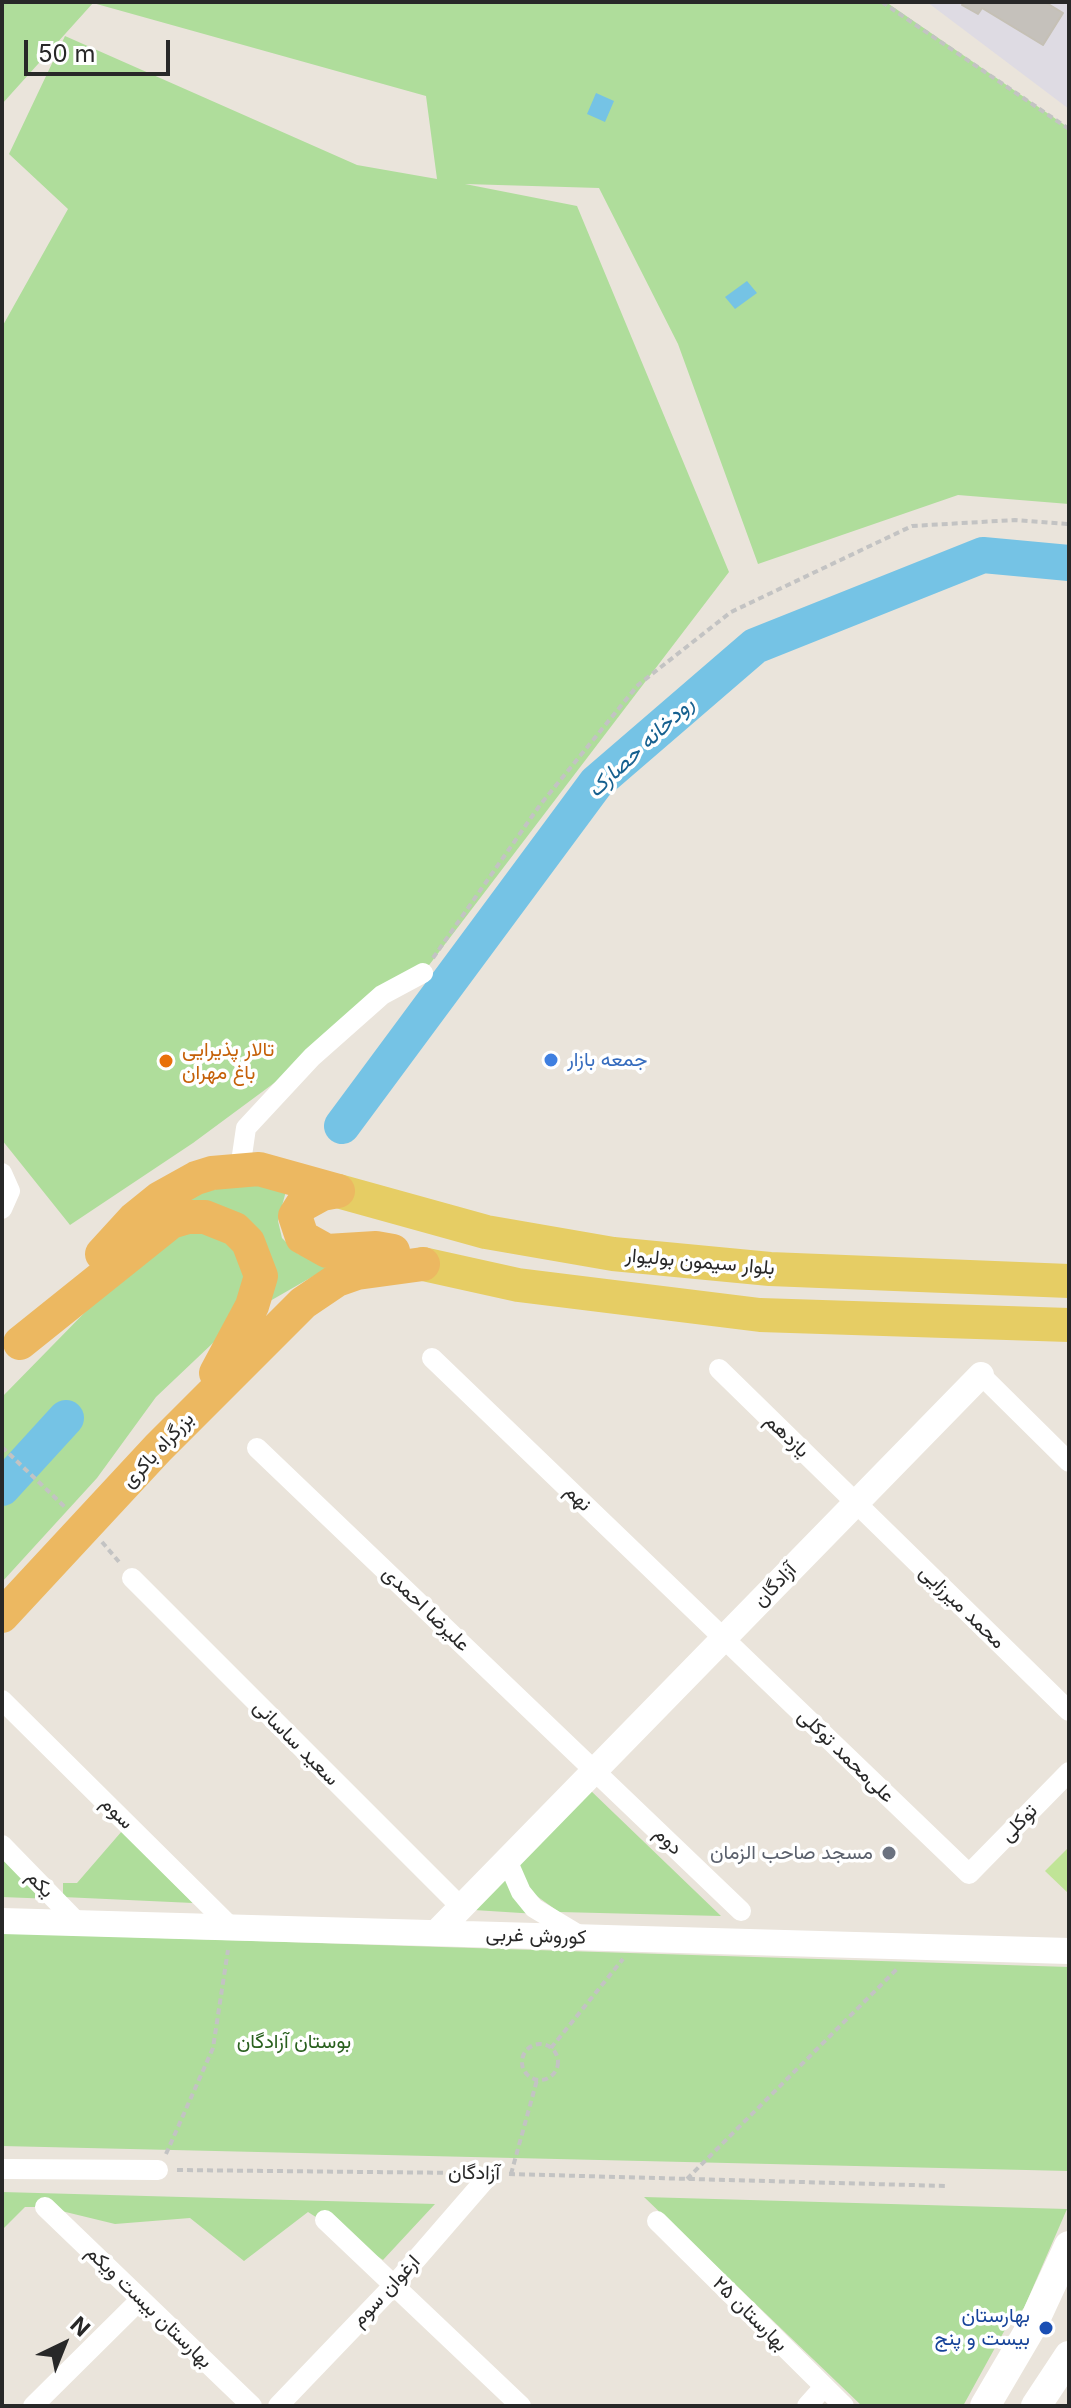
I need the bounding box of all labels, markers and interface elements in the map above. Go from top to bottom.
scale bar [28,24,174,74]
text: 50 m [38,39,96,68]
water label: رودخانه حصارک [582,691,700,803]
place label: تالار پذیرایی باغ مهران [182,1038,274,1085]
place label: جمعه بازار [567,1048,647,1072]
marker: جمعه بازار [542,1051,560,1069]
marker: تالار پذیرایی باغ مهران [157,1052,175,1070]
street label: بلوار سیمون بولیوار [624,1244,776,1280]
street label: بزرگراه باکری [117,1407,199,1493]
street label: یازدهم [760,1409,814,1463]
street label: نهم [559,1480,597,1516]
street label: آزادگان [748,1558,802,1612]
street label: محمد میرزایی [914,1560,1010,1654]
street label: علیرضا احمدی [377,1561,475,1657]
street label: سعید ساسانی [248,1695,344,1791]
street label: علی‌محمد توکلی [793,1704,899,1808]
street label: سوم [96,1792,138,1834]
street label: توکلی [995,1799,1043,1847]
street label: دوم [649,1822,687,1860]
place label: مسجد صاحب الزمان [710,1841,873,1865]
marker: مسجد صاحب الزمان [880,1844,898,1862]
street label: یکم [21,1865,59,1903]
street label: کوروش غربی [485,1922,587,1950]
park label: بوستان آزادگان [237,2030,351,2054]
street label: آزادگان [448,2161,500,2185]
street label: بهارستان بیست ویکم [81,2241,217,2373]
street label: ارغوان سوم [347,2250,425,2332]
street label: بهارستان ۲۵ [707,2271,793,2357]
north arrow [24,2304,104,2384]
place label: بهارستان بیست و پنج [935,2304,1030,2351]
text: N [65,2311,95,2342]
marker: بهارستان بیست و پنج [1037,2319,1055,2337]

